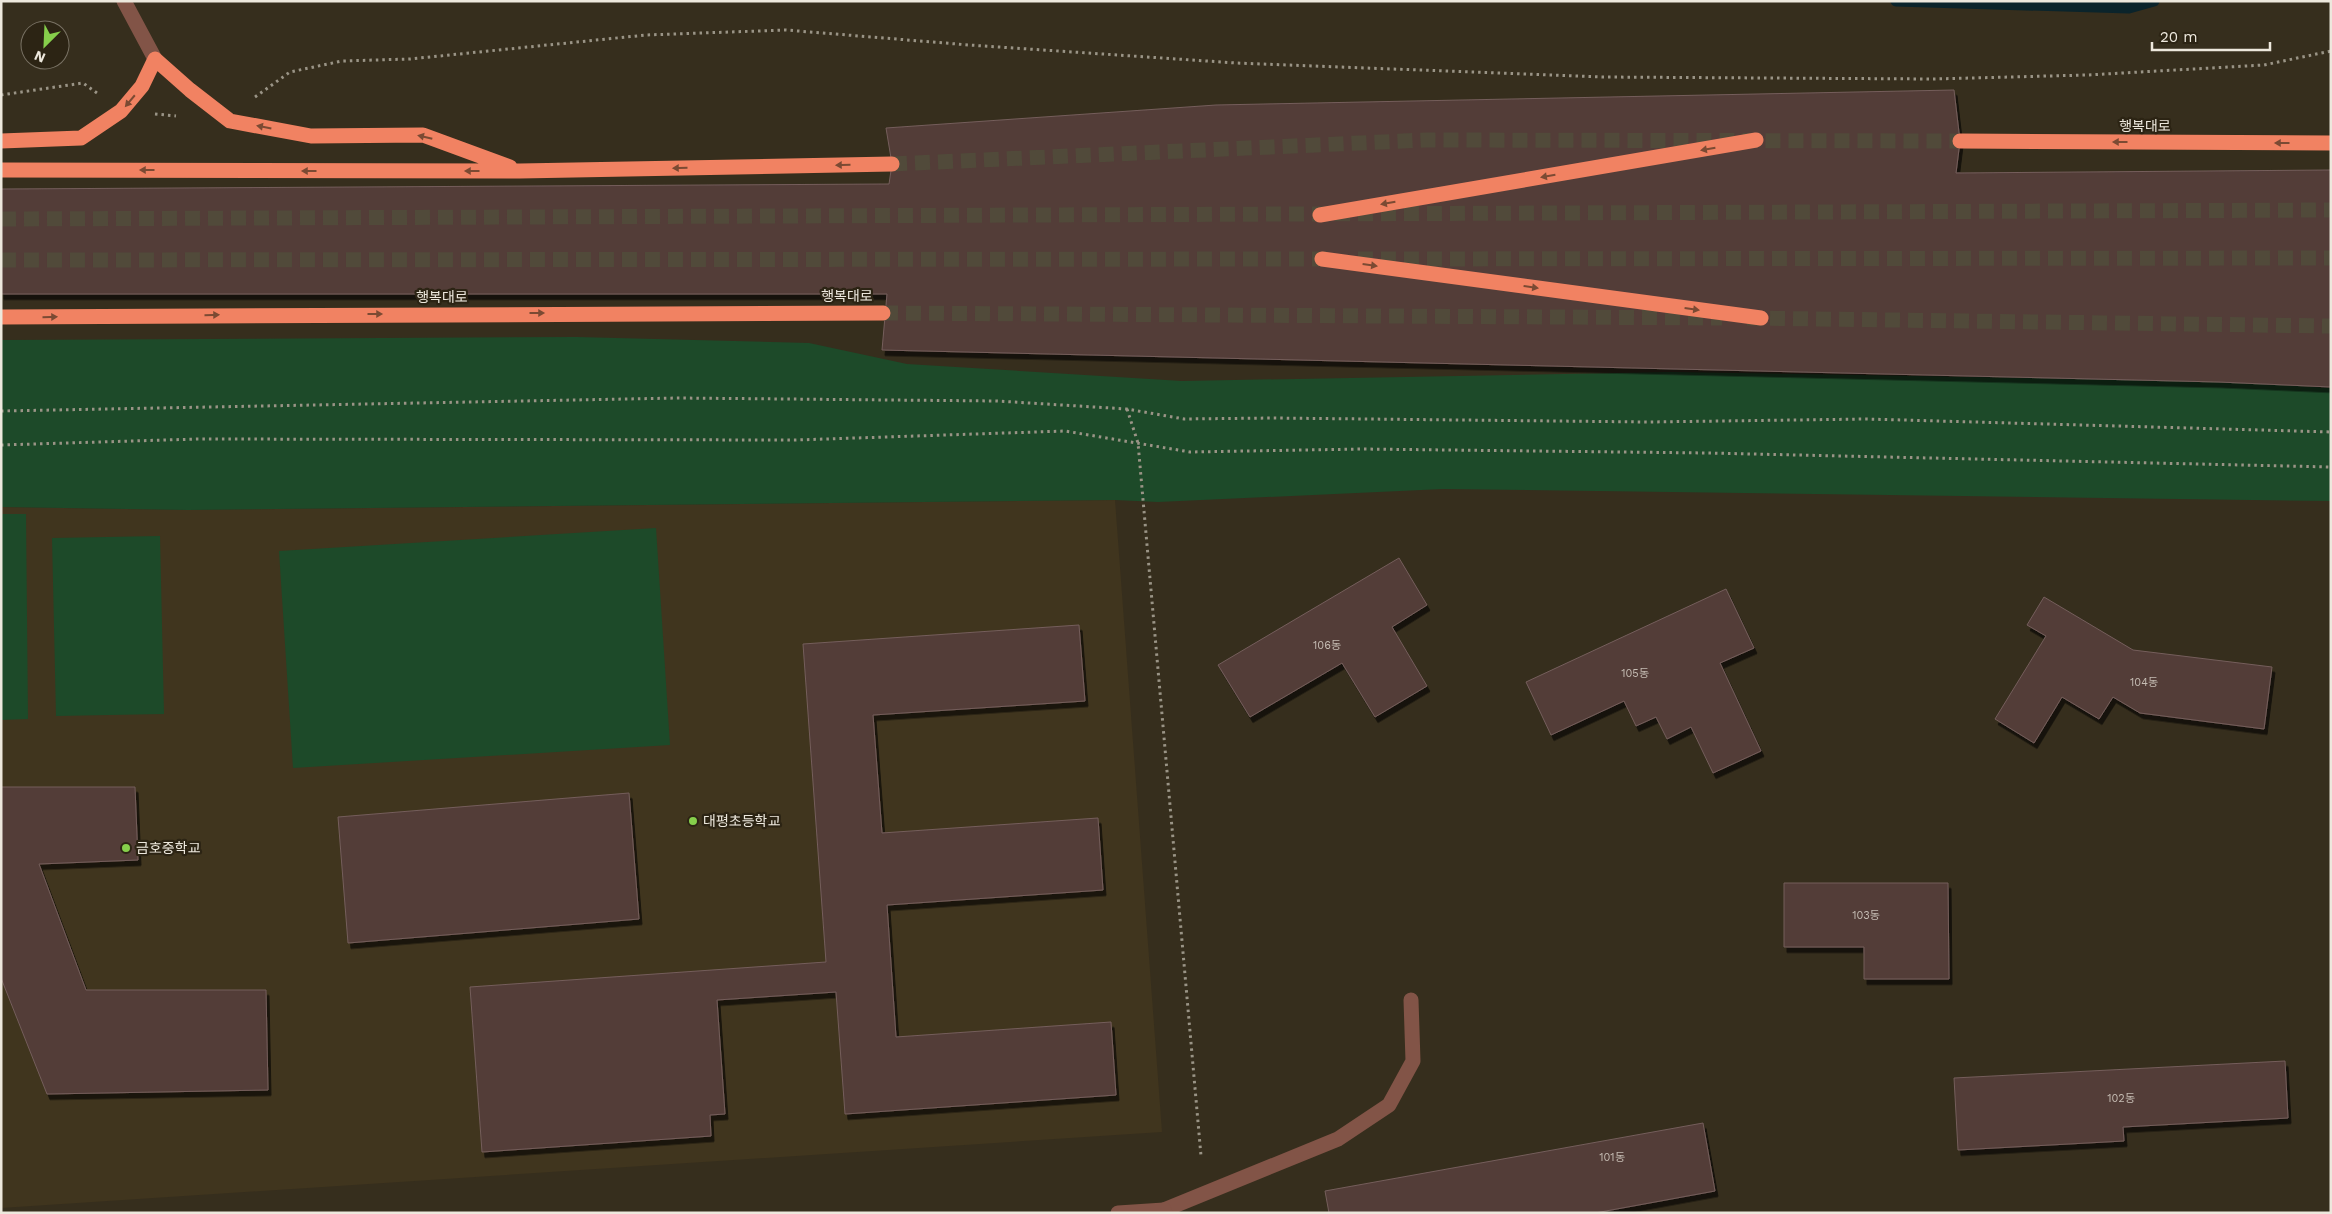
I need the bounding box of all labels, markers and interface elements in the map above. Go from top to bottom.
north arrow [20,20,70,70]
scale bar [2152,20,2270,52]
text: 20 m [2160,28,2198,46]
text: N [32,47,48,66]
one-way arrow [124,94,136,106]
street label: 행복대로 [2119,118,2171,134]
one-way arrow [255,122,271,130]
one-way arrow [418,133,433,141]
one-way arrow [2111,138,2127,146]
one-way arrow [2274,139,2290,147]
one-way arrow [1700,145,1716,153]
one-way arrow [835,161,851,169]
one-way arrow [672,164,688,172]
one-way arrow [138,166,154,174]
one-way arrow [301,167,317,175]
one-way arrow [463,167,479,175]
one-way arrow [1540,172,1556,180]
one-way arrow [1379,199,1395,207]
one-way arrow [1363,262,1379,270]
one-way arrow [1524,283,1540,291]
street label: 행복대로 [821,288,873,304]
street label: 행복대로 [416,289,468,305]
one-way arrow [1685,305,1701,313]
one-way arrow [530,309,546,317]
one-way arrow [367,310,383,318]
one-way arrow [205,311,221,319]
one-way arrow [42,313,58,321]
house number: 106동 [1313,639,1341,652]
house number: 105동 [1621,667,1649,680]
house number: 104동 [2130,676,2158,689]
place label: 대평초등학교 [703,813,780,829]
marker: 대평초등학교 [687,815,699,827]
place label: 금호중학교 [136,840,201,856]
marker: 금호중학교 [120,842,132,854]
house number: 103동 [1852,909,1880,922]
house number: 102동 [2107,1092,2135,1105]
house number: 101동 [1599,1151,1625,1164]

